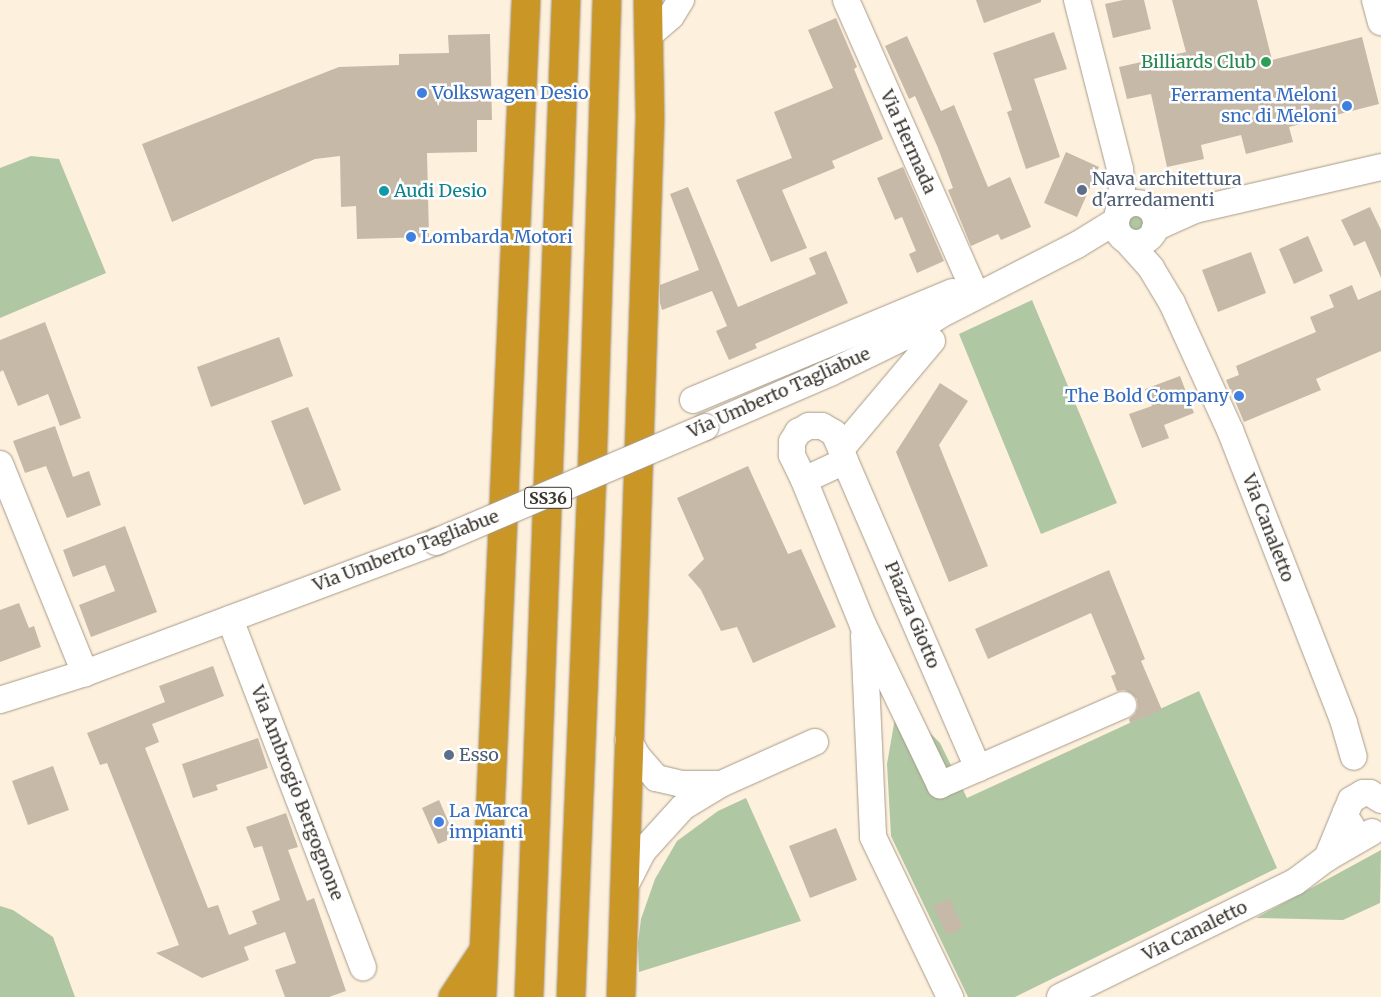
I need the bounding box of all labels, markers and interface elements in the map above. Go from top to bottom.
place label: Billiards Club [1141,51,1256,73]
marker: Billiards Club [1260,56,1272,68]
place label: Volkswagen Desio [432,82,588,104]
place label: Ferramenta Meloni snc di Meloni [1171,85,1337,128]
marker: Volkswagen Desio [416,87,428,99]
street label: Via Hermada [875,87,941,197]
marker: Ferramenta Meloni snc di Meloni [1341,100,1353,112]
place label: Nava architettura d'arredamenti [1092,169,1242,212]
place label: Audi Desio [394,180,487,202]
marker: Nava architettura d'arredamenti [1076,184,1088,196]
marker: Audi Desio [378,185,390,197]
place label: Lombarda Motori [421,226,573,248]
marker: Lombarda Motori [405,231,417,243]
street label: Via Umberto Tagliabue [684,343,874,443]
place label: The Bold Company [1065,385,1229,407]
marker: The Bold Company [1233,390,1245,402]
street label: Via Canaletto [1237,471,1299,585]
road number: SS36 [523,484,573,512]
street label: Via Umberto Tagliabue [310,506,502,596]
street label: Piazza Giotto [880,558,944,672]
street label: Via Ambrogio Bergognone [246,683,348,903]
place label: Esso [459,744,499,766]
marker: Esso [443,749,455,761]
place label: La Marca impianti [449,801,528,844]
marker: La Marca impianti [433,816,445,828]
street label: Via Canaletto [1139,896,1251,966]

